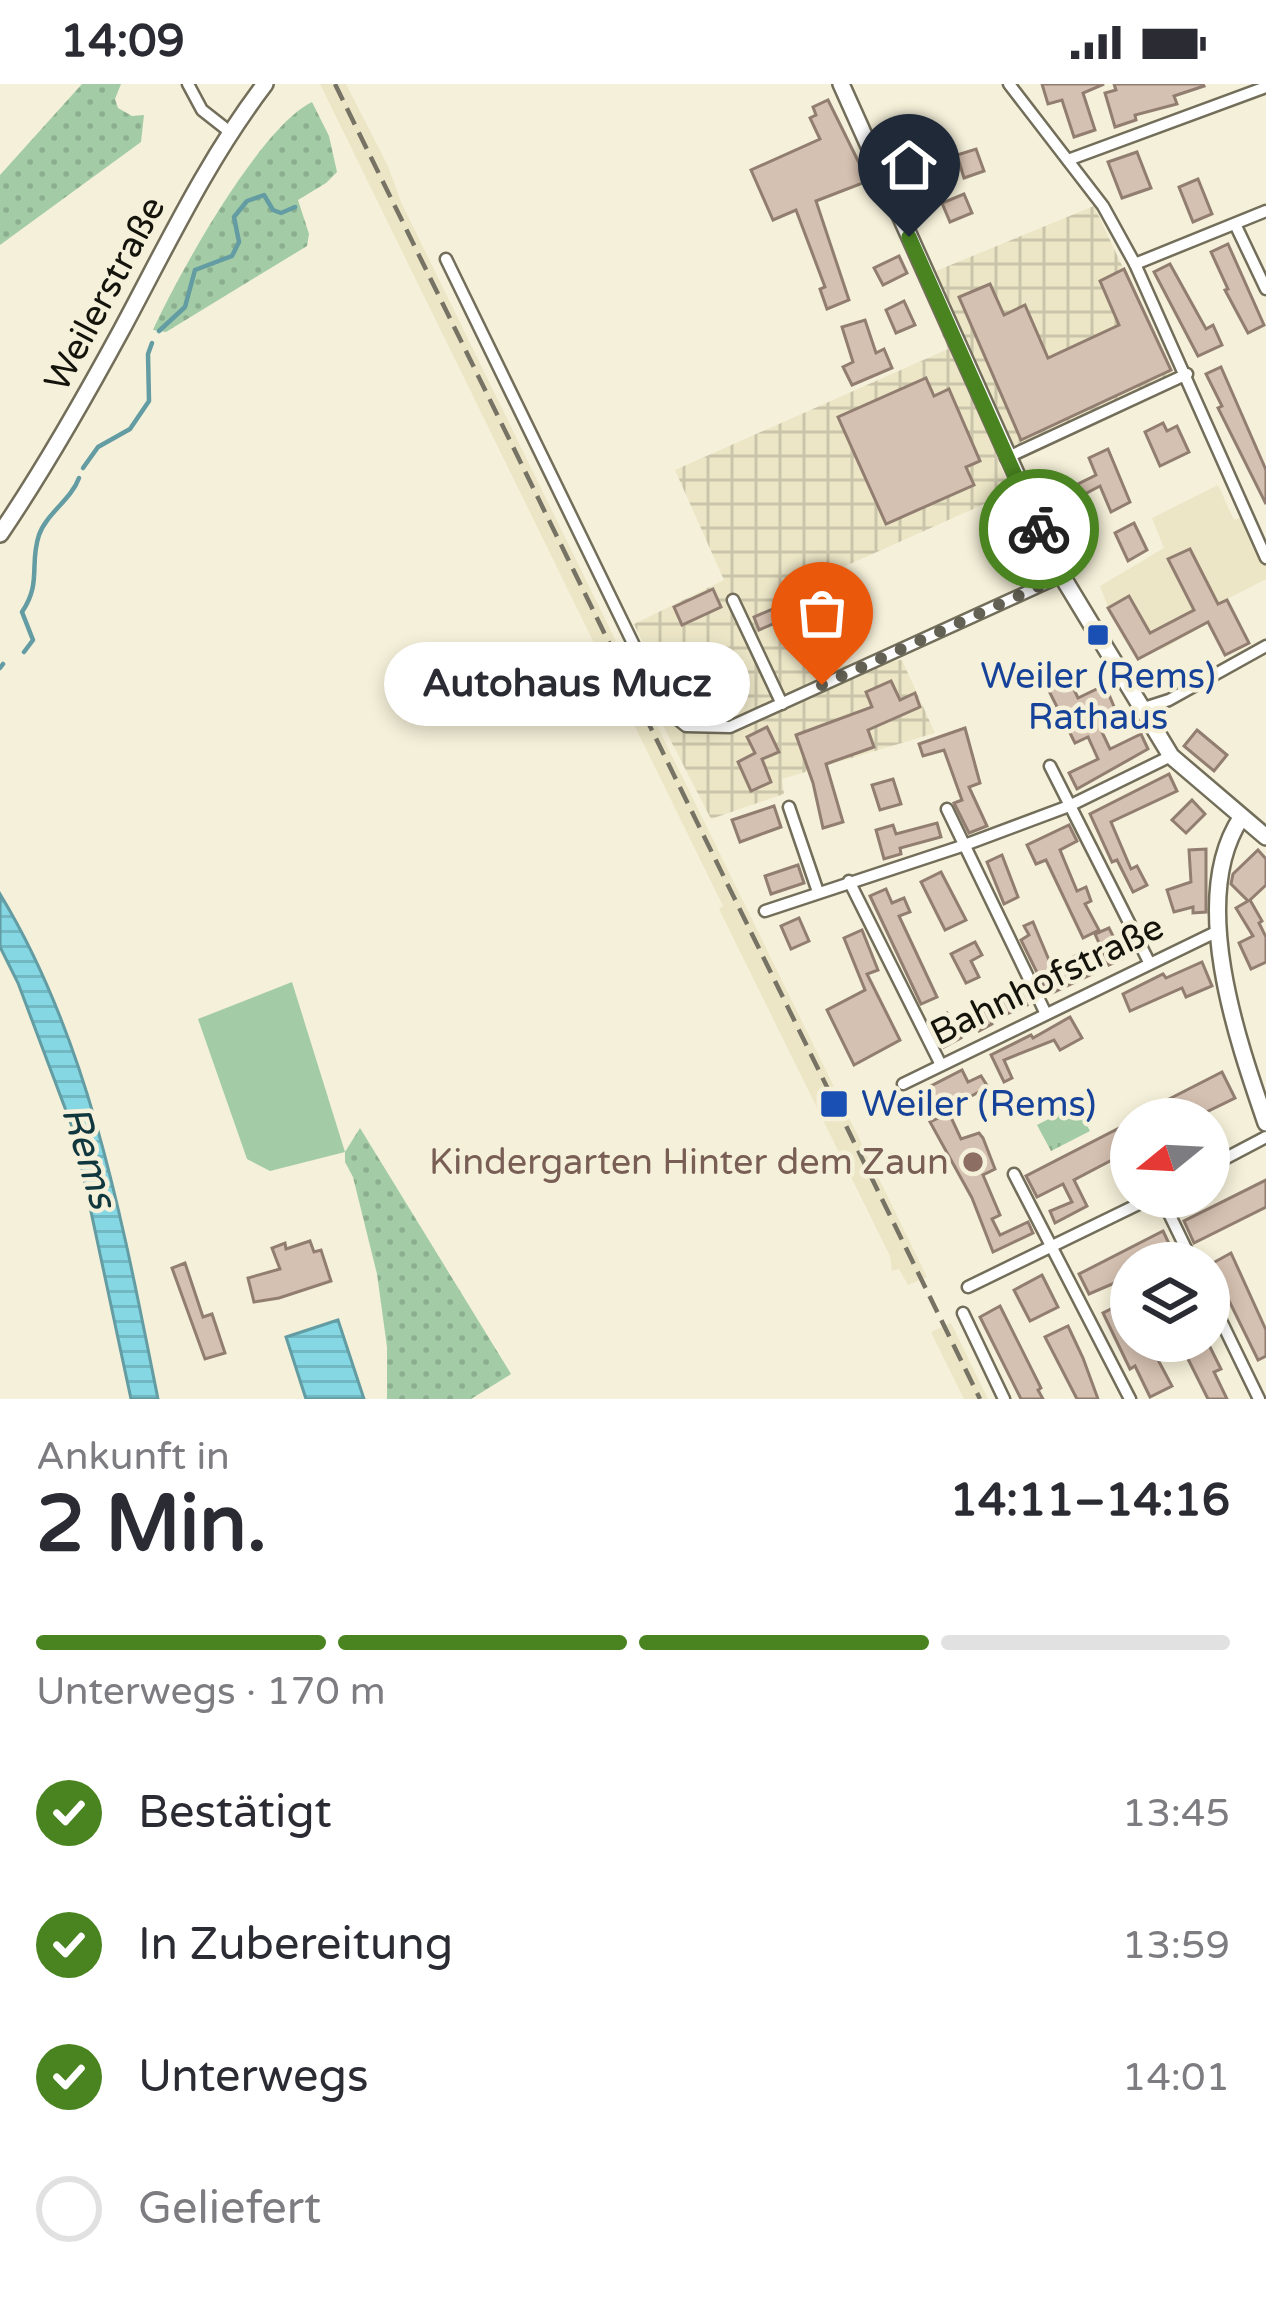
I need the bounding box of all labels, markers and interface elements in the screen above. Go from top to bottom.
text: 14:09 [60,15,185,69]
pin [858,114,960,237]
icon: home [876,132,942,198]
street label: Weilerstraße [36,189,174,399]
courier [979,469,1099,589]
icon: bike [1006,496,1072,562]
pin [771,562,873,685]
icon: bag [789,580,855,646]
marker: Weiler (Rems) Rathaus [1085,622,1111,648]
callout: Autohaus Mucz [384,643,750,727]
place label: Weiler (Rems) Rathaus [980,655,1216,739]
text: Autohaus Mucz [422,660,712,707]
street label: Bahnhofstraße [924,905,1170,1055]
place label: Weiler (Rems) [861,1083,1096,1126]
marker: Weiler (Rems) [818,1088,850,1120]
north arrow [1110,1098,1230,1218]
map controls [1110,1098,1230,1362]
water label: Rems [51,1100,127,1216]
place label: Kindergarten Hinter dem Zaun [429,1141,949,1184]
marker: Kindergarten Hinter dem Zaun [960,1149,986,1175]
button: layers [1110,1242,1230,1362]
text: Ankunft in [36,1433,230,1480]
text: 14:11–14:16 [950,1474,1230,1528]
text: 2 Min. [36,1478,267,1572]
text: Unterwegs · 170 m [36,1668,386,1715]
icon: check [36,1780,102,1846]
text: Bestätigt [138,1786,332,1840]
text: 13:45 [1122,1790,1230,1837]
icon: check [36,1912,102,1978]
text: In Zubereitung [138,1918,453,1972]
text: 13:59 [1122,1922,1230,1969]
icon: check [36,2044,102,2110]
text: Unterwegs [138,2050,369,2104]
text: 14:01 [1122,2054,1230,2101]
text: Geliefert [138,2182,321,2236]

